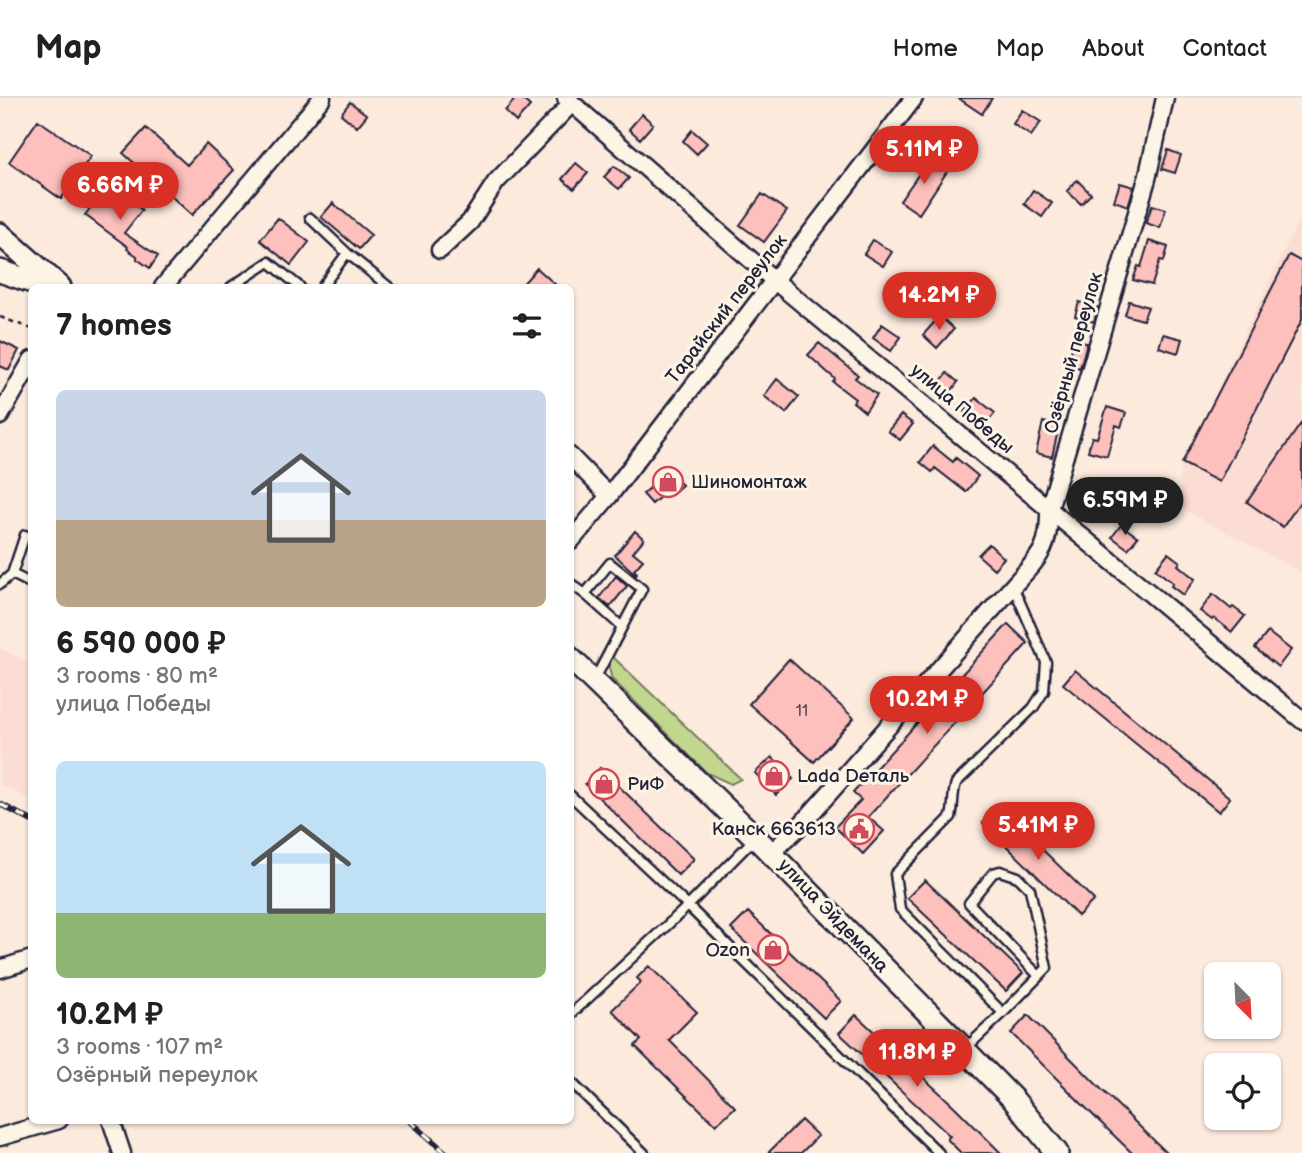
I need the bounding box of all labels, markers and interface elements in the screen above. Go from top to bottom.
text: Map [35,28,101,68]
text: Home [893,34,958,63]
text: Map [996,34,1044,63]
text: About [1082,34,1144,63]
text: Contact [1182,34,1267,63]
pin: 5.11M ₽ [859,126,989,186]
text: 5.11M ₽ [885,135,963,163]
pin: 6.66M ₽ [55,162,185,222]
text: 6.66M ₽ [77,171,163,199]
street label: Тарайский переулок [661,230,793,388]
street label: Озёрный переулок [1040,270,1108,436]
pin: 14.2M ₽ [874,272,1004,332]
text: 14.2M ₽ [898,281,980,309]
icon: filters [508,307,546,345]
text: 7 homes [56,308,172,344]
street label: улица Победы [906,359,1018,459]
icon: home [238,435,364,561]
shop icon: Шиномонтаж [651,465,685,499]
place label: Шиномонтаж [691,471,808,494]
pin: 6.59M ₽ [1060,478,1190,537]
text: 6.59M ₽ [1082,486,1168,514]
text: 6 590 000 ₽ [56,626,226,662]
text: 3 rooms · 80 m² [56,662,218,690]
pin: 10.2M ₽ [862,676,992,736]
text: 10.2M ₽ [886,685,968,713]
text: улица Победы [56,690,211,718]
house number: 11 [796,702,808,721]
shop icon: Lada Dеталь [757,759,791,793]
place label: Lada Dеталь [797,765,910,788]
shop icon: РиФ [587,767,621,801]
place label: РиФ [627,773,665,796]
pin: 5.41M ₽ [973,802,1103,862]
icon: home [238,806,364,932]
text: 5.41M ₽ [998,811,1078,839]
public building icon: Канск 663613 [842,812,876,846]
place label: Канск 663613 [712,818,836,841]
street label: улица Эйдемана [773,854,893,978]
shop icon: Ozon [756,933,790,967]
place label: Ozon [705,939,750,962]
north arrow [1204,962,1281,1040]
map controls [1204,962,1281,1130]
text: 10.2M ₽ [56,997,163,1033]
pin: 11.8M ₽ [852,1030,982,1089]
text: 3 rooms · 107 m² [56,1033,223,1061]
text: 11.8M ₽ [878,1038,956,1066]
button: locate [1204,1053,1281,1130]
text: Озёрный переулок [56,1061,258,1089]

